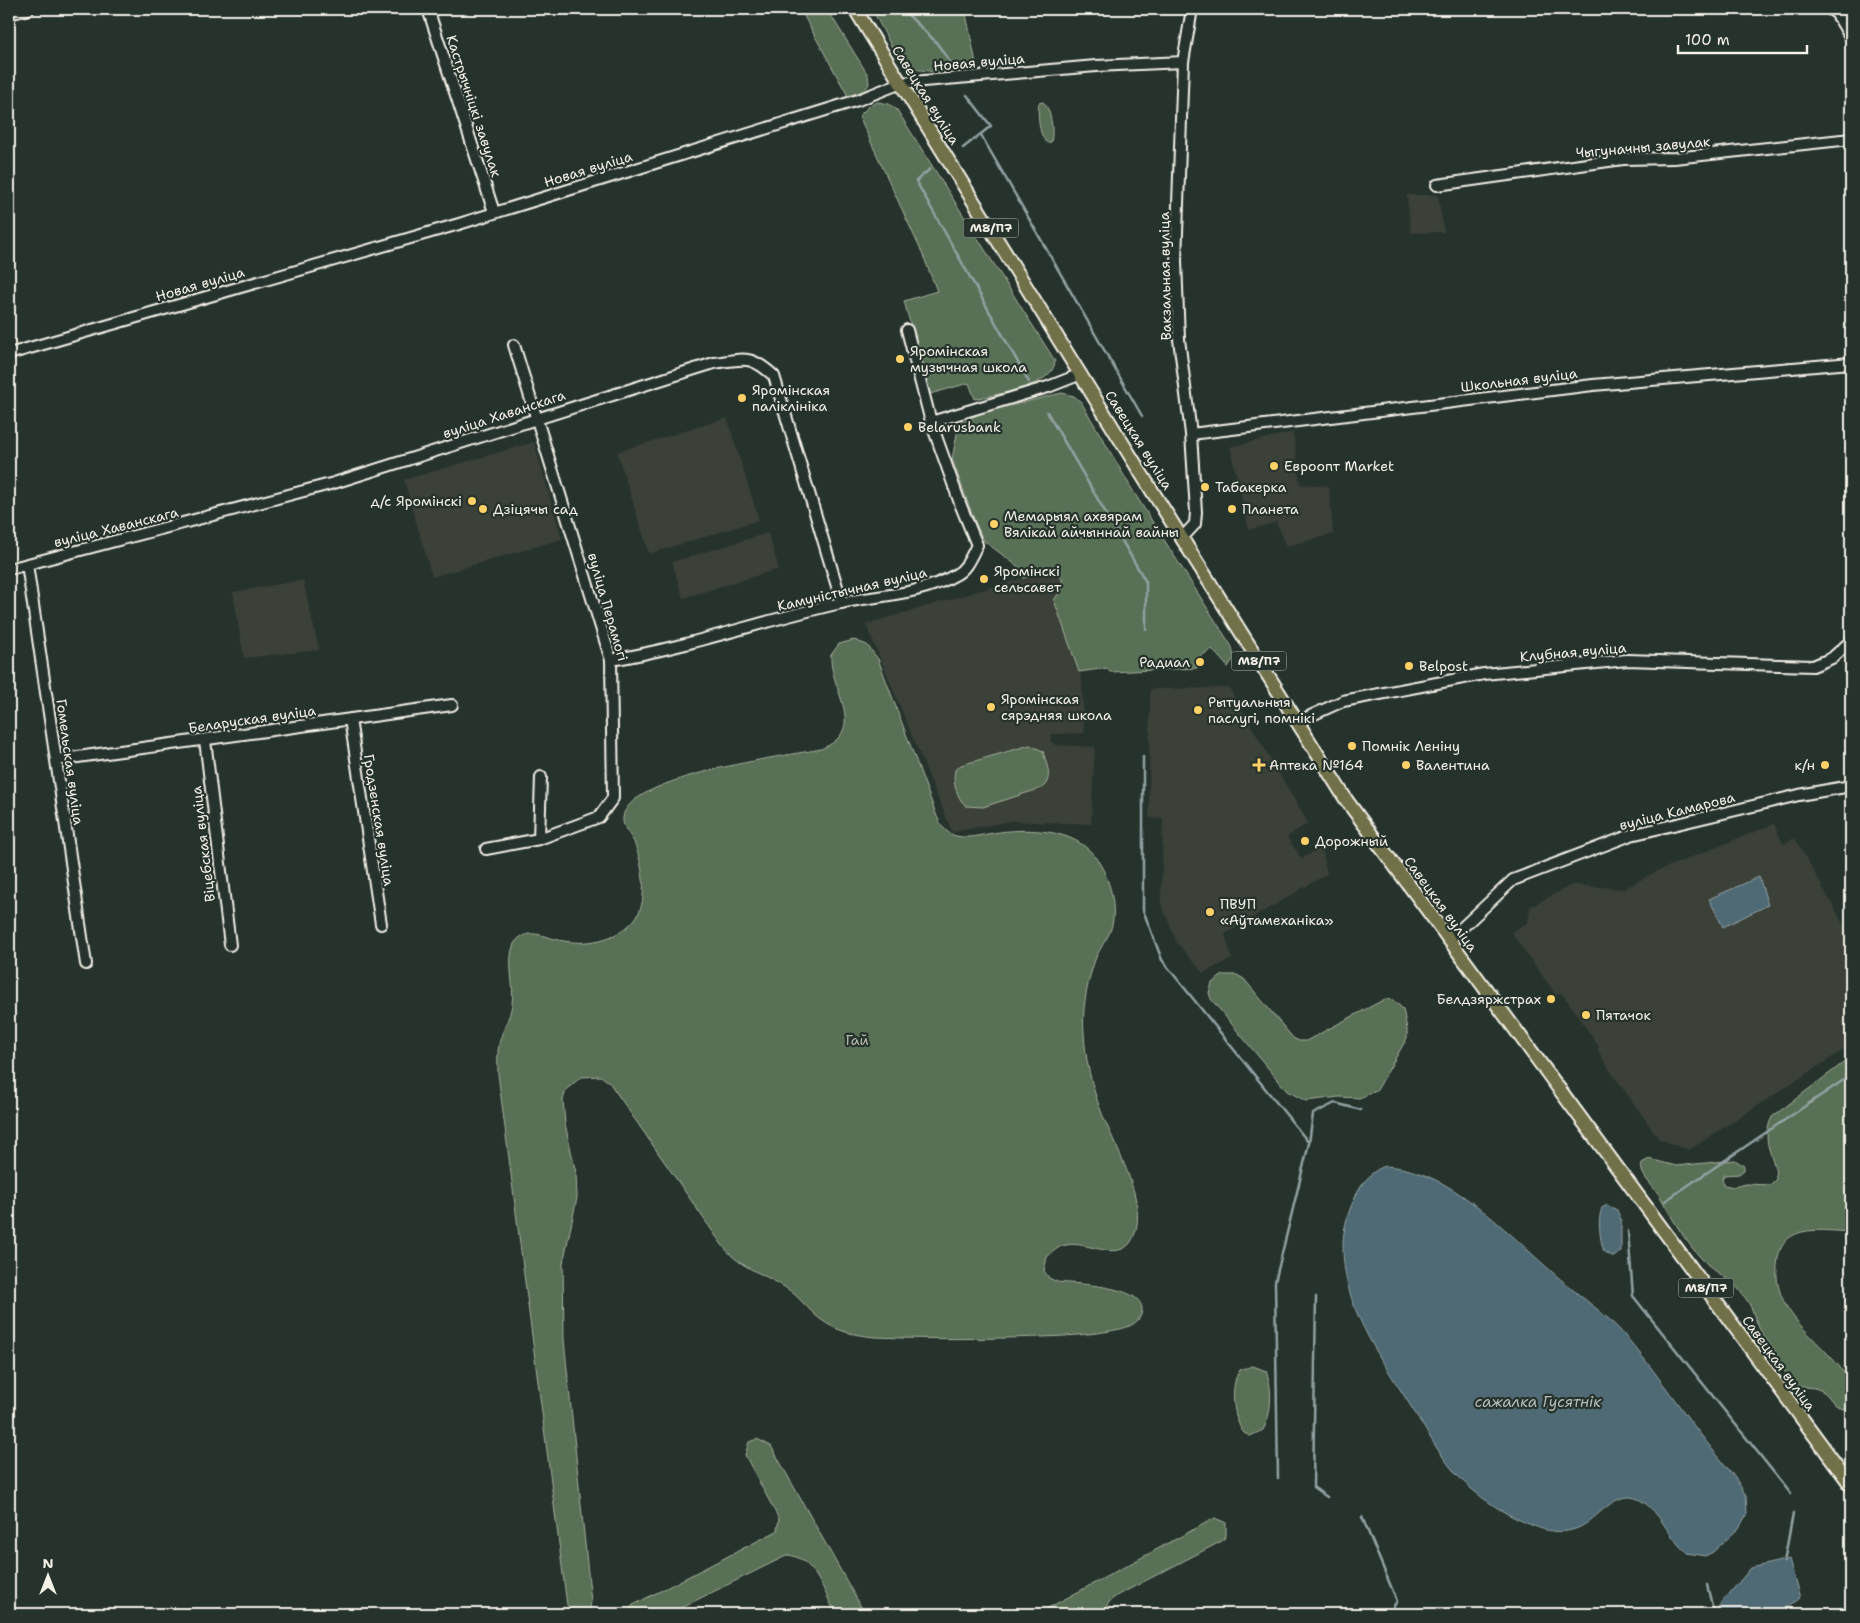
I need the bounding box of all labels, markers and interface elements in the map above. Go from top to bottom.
scale bar [1678,22,1806,54]
text: 100 m [1685,30,1730,50]
street label: Кастрычніцкі завулак [443,33,506,180]
street label: Савецкая вуліца [888,42,964,148]
street label: Новая вуліца [933,49,1026,75]
street label: Чыгуначны завулак [1575,132,1712,162]
street label: Новая вуліца [542,147,635,191]
street label: Вакзальная вуліца [1155,211,1175,340]
road number: М8/П7 [964,218,1018,238]
street label: Новая вуліца [154,263,247,305]
place label: Яромінская музычная школа [910,342,1027,376]
marker: Яромінская музычная школа [894,353,906,365]
street label: Школьная вуліца [1460,364,1579,396]
place label: Яромінская паліклініка [752,381,830,415]
street label: вуліца Хаванскага [440,386,568,442]
street label: Савецкая вуліца [1101,387,1177,493]
marker: Яромінская паліклініка [736,392,748,404]
place label: Belarusbank [918,418,1001,436]
marker: Belarusbank [902,421,914,433]
place label: Евроопт Market [1284,457,1394,475]
marker: Евроопт Market [1268,460,1280,472]
place label: Табакерка [1215,478,1287,496]
marker: Табакерка [1199,481,1211,493]
place label: д/с Яромінскі [371,492,462,510]
marker: д/с Яромінскі [466,495,478,507]
place label: Дзіцячы сад [493,500,578,518]
place label: Планета [1242,500,1299,518]
street label: вуліца Хаванскага [52,503,180,551]
marker: Дзіцячы сад [477,503,489,515]
marker: Планета [1226,503,1238,515]
place label: Мемарыял ахвярам Вялікай айчыннай вайны [1004,507,1179,541]
marker: Мемарыял ахвярам Вялікай айчыннай вайны [988,518,1000,530]
street label: вуліца Перамогі [584,551,632,663]
place label: Яромінскі сельсавет [994,562,1062,596]
street label: Камуністычная вуліца [775,563,929,615]
marker: Яромінскі сельсавет [978,573,990,585]
street label: Клубная вуліца [1519,638,1627,666]
road number: М8/П7 [1232,651,1286,670]
place label: Радиал [1139,653,1190,671]
marker: Радиал [1194,656,1206,668]
place label: Belpost [1419,657,1468,675]
marker: Belpost [1403,660,1415,672]
place label: Яромінская сярэдняя школа [1001,690,1112,724]
place label: Рытуальныя паслугі, помнікі [1208,693,1315,727]
street label: Гомельская вуліца [52,698,88,827]
street label: Беларуская вуліца [187,701,317,737]
marker: Яромінская сярэдняя школа [985,701,997,713]
marker: Рытуальныя паслугі, помнікі [1192,704,1204,716]
place label: Помнік Леніну [1362,737,1460,755]
marker: Помнік Леніну [1346,740,1358,752]
street label: Гродзенская вуліца [360,753,398,887]
place label: Аптека №164 [1269,756,1364,774]
place label: Валентина [1416,756,1490,774]
place label: к/н [1795,756,1815,774]
marker: Аптека №164 [1253,759,1265,771]
marker: Валентина [1400,759,1412,771]
marker: к/н [1819,759,1831,771]
street label: Віцебская вуліца [187,785,219,903]
street label: вуліца Камарова [1617,788,1737,834]
place label: Дорожный [1315,832,1388,850]
marker: Дорожный [1299,835,1311,847]
street label: Савецкая вуліца [1400,853,1482,956]
place label: ПВУП «Аўтамеханіка» [1220,895,1333,929]
marker: ПВУП «Аўтамеханіка» [1204,906,1216,918]
place label: Белдзяржстрах [1436,990,1541,1008]
marker: Белдзяржстрах [1545,993,1557,1005]
place label: Пятачок [1596,1006,1652,1024]
marker: Пятачок [1580,1009,1592,1021]
park label: Гай [845,1031,869,1049]
road number: М8/П7 [1678,1278,1734,1298]
street label: Савецкая вуліца [1738,1312,1820,1415]
water label: сажалка Гусятнік [1475,1392,1602,1412]
north arrow [22,1550,72,1600]
text: N [42,1554,54,1572]

